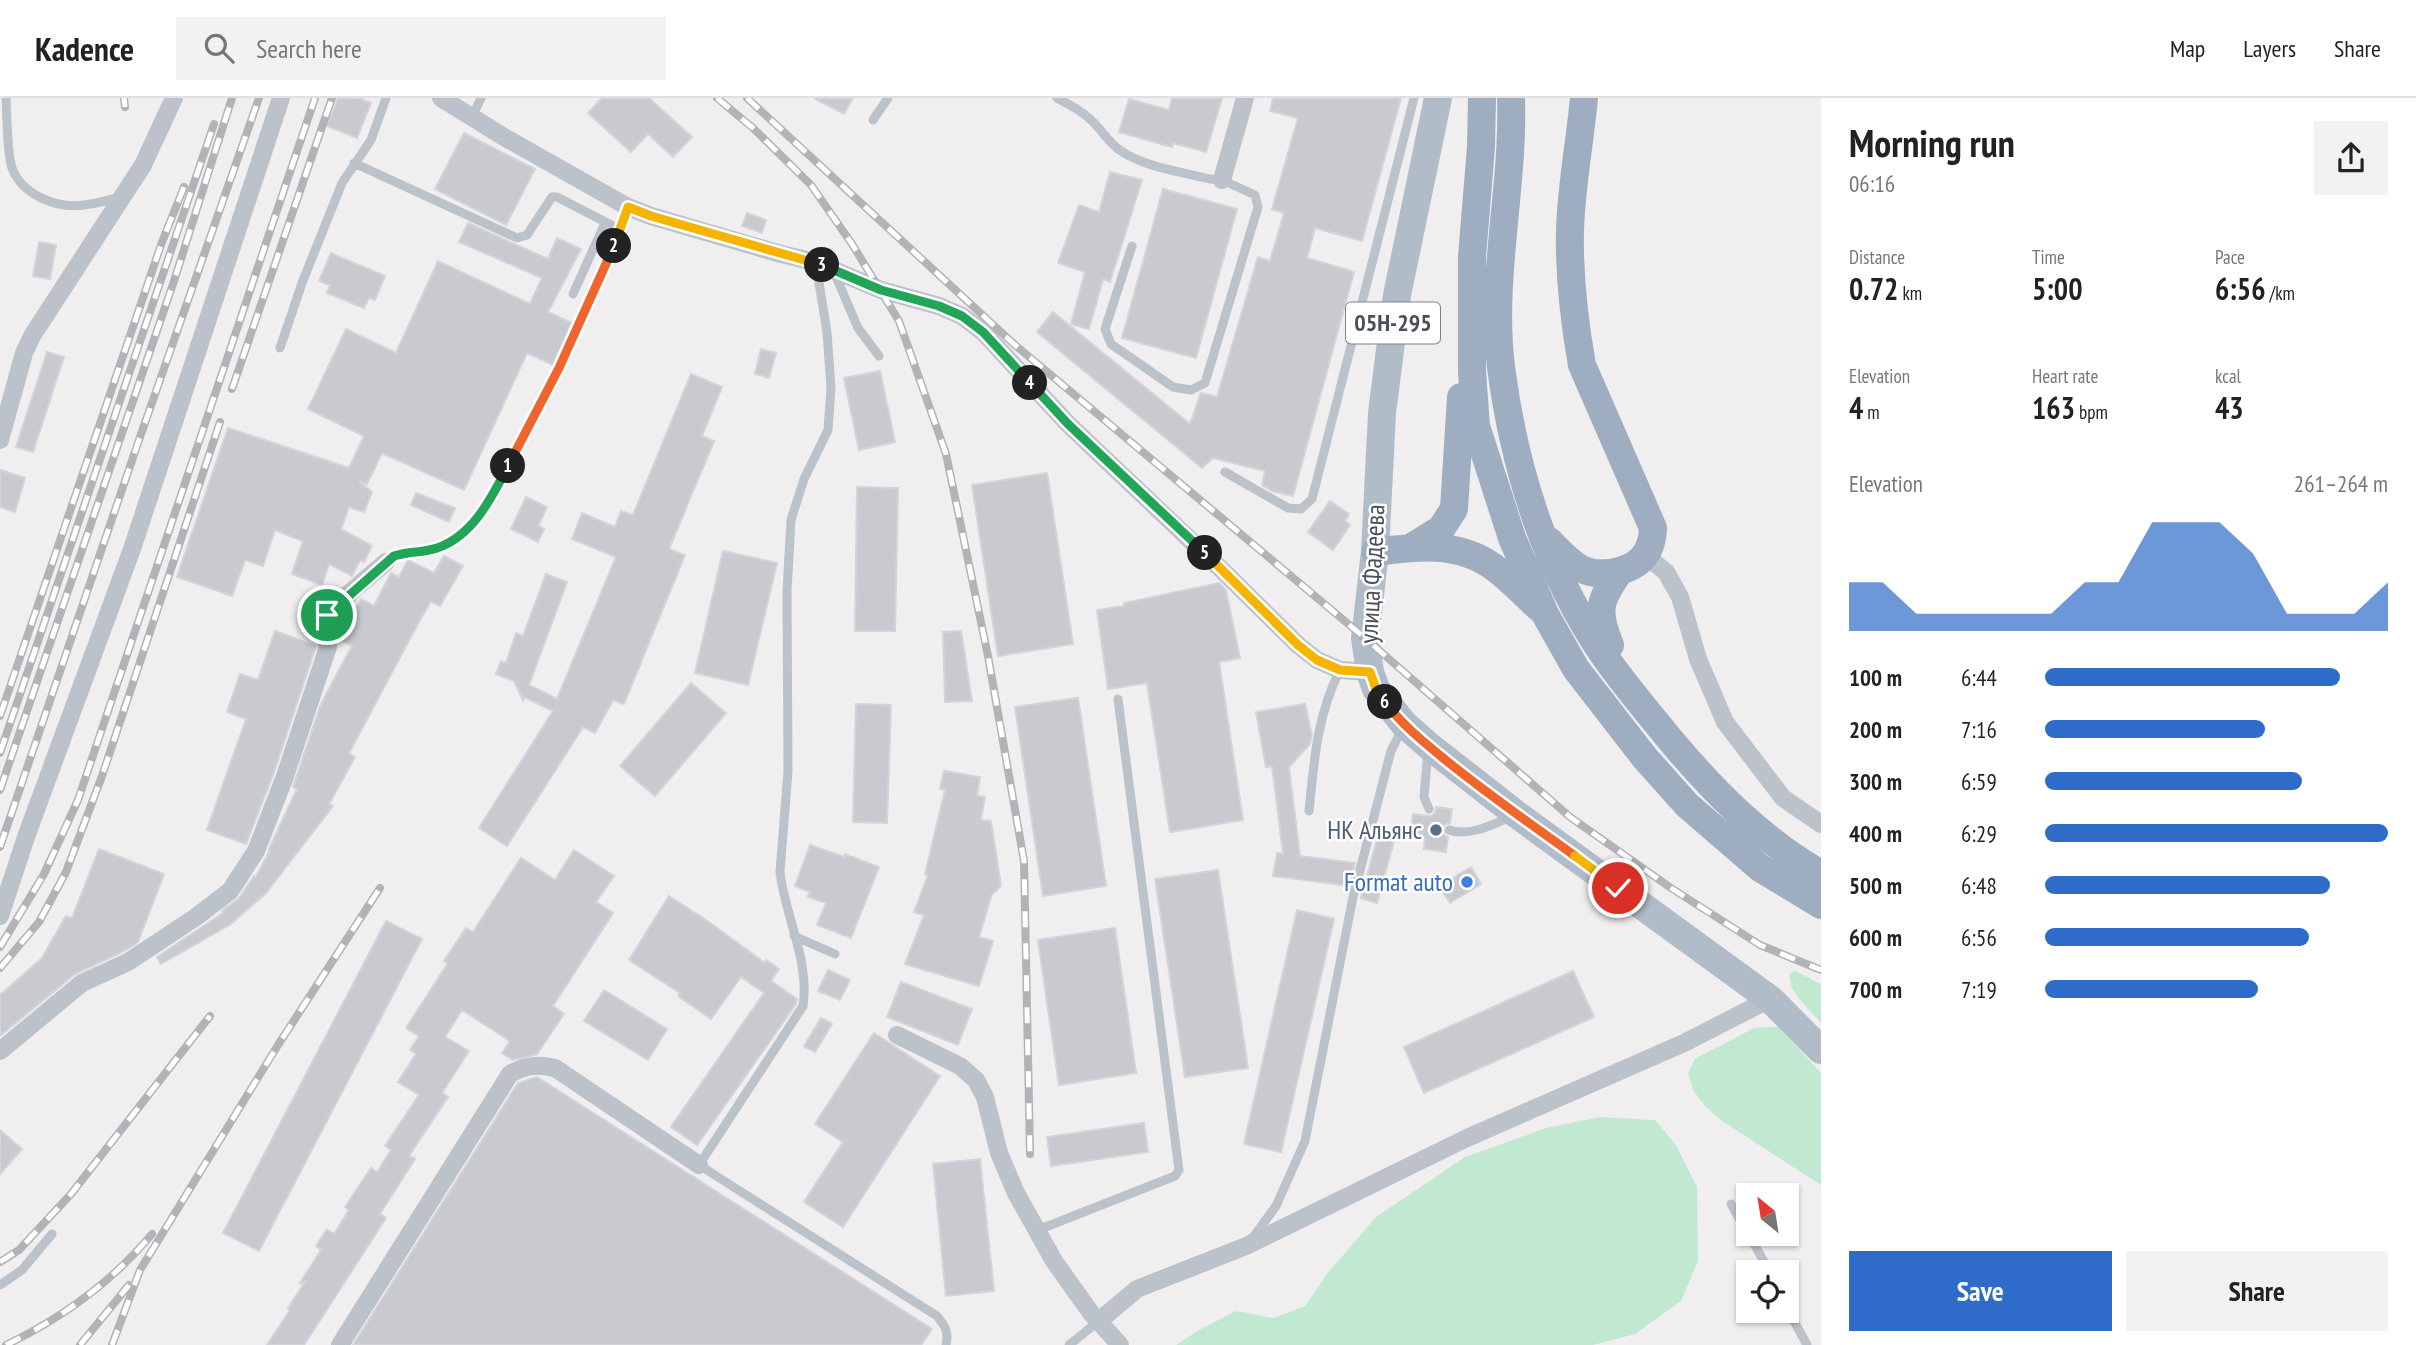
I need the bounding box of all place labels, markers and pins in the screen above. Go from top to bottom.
pin: 2 [596,228,632,264]
pin: 3 [804,248,840,282]
pin: 4 [1012,366,1048,400]
pin: 1 [490,448,526,484]
pin: 5 [1188,536,1222,570]
pin [297,585,357,645]
pin: 6 [1368,684,1402,720]
place label: НК Альянс [1327,813,1422,846]
marker: НК Альянс [1428,822,1444,838]
pin [1588,858,1648,918]
place label: Format auto [1344,865,1453,898]
marker: Format auto [1459,874,1475,890]

